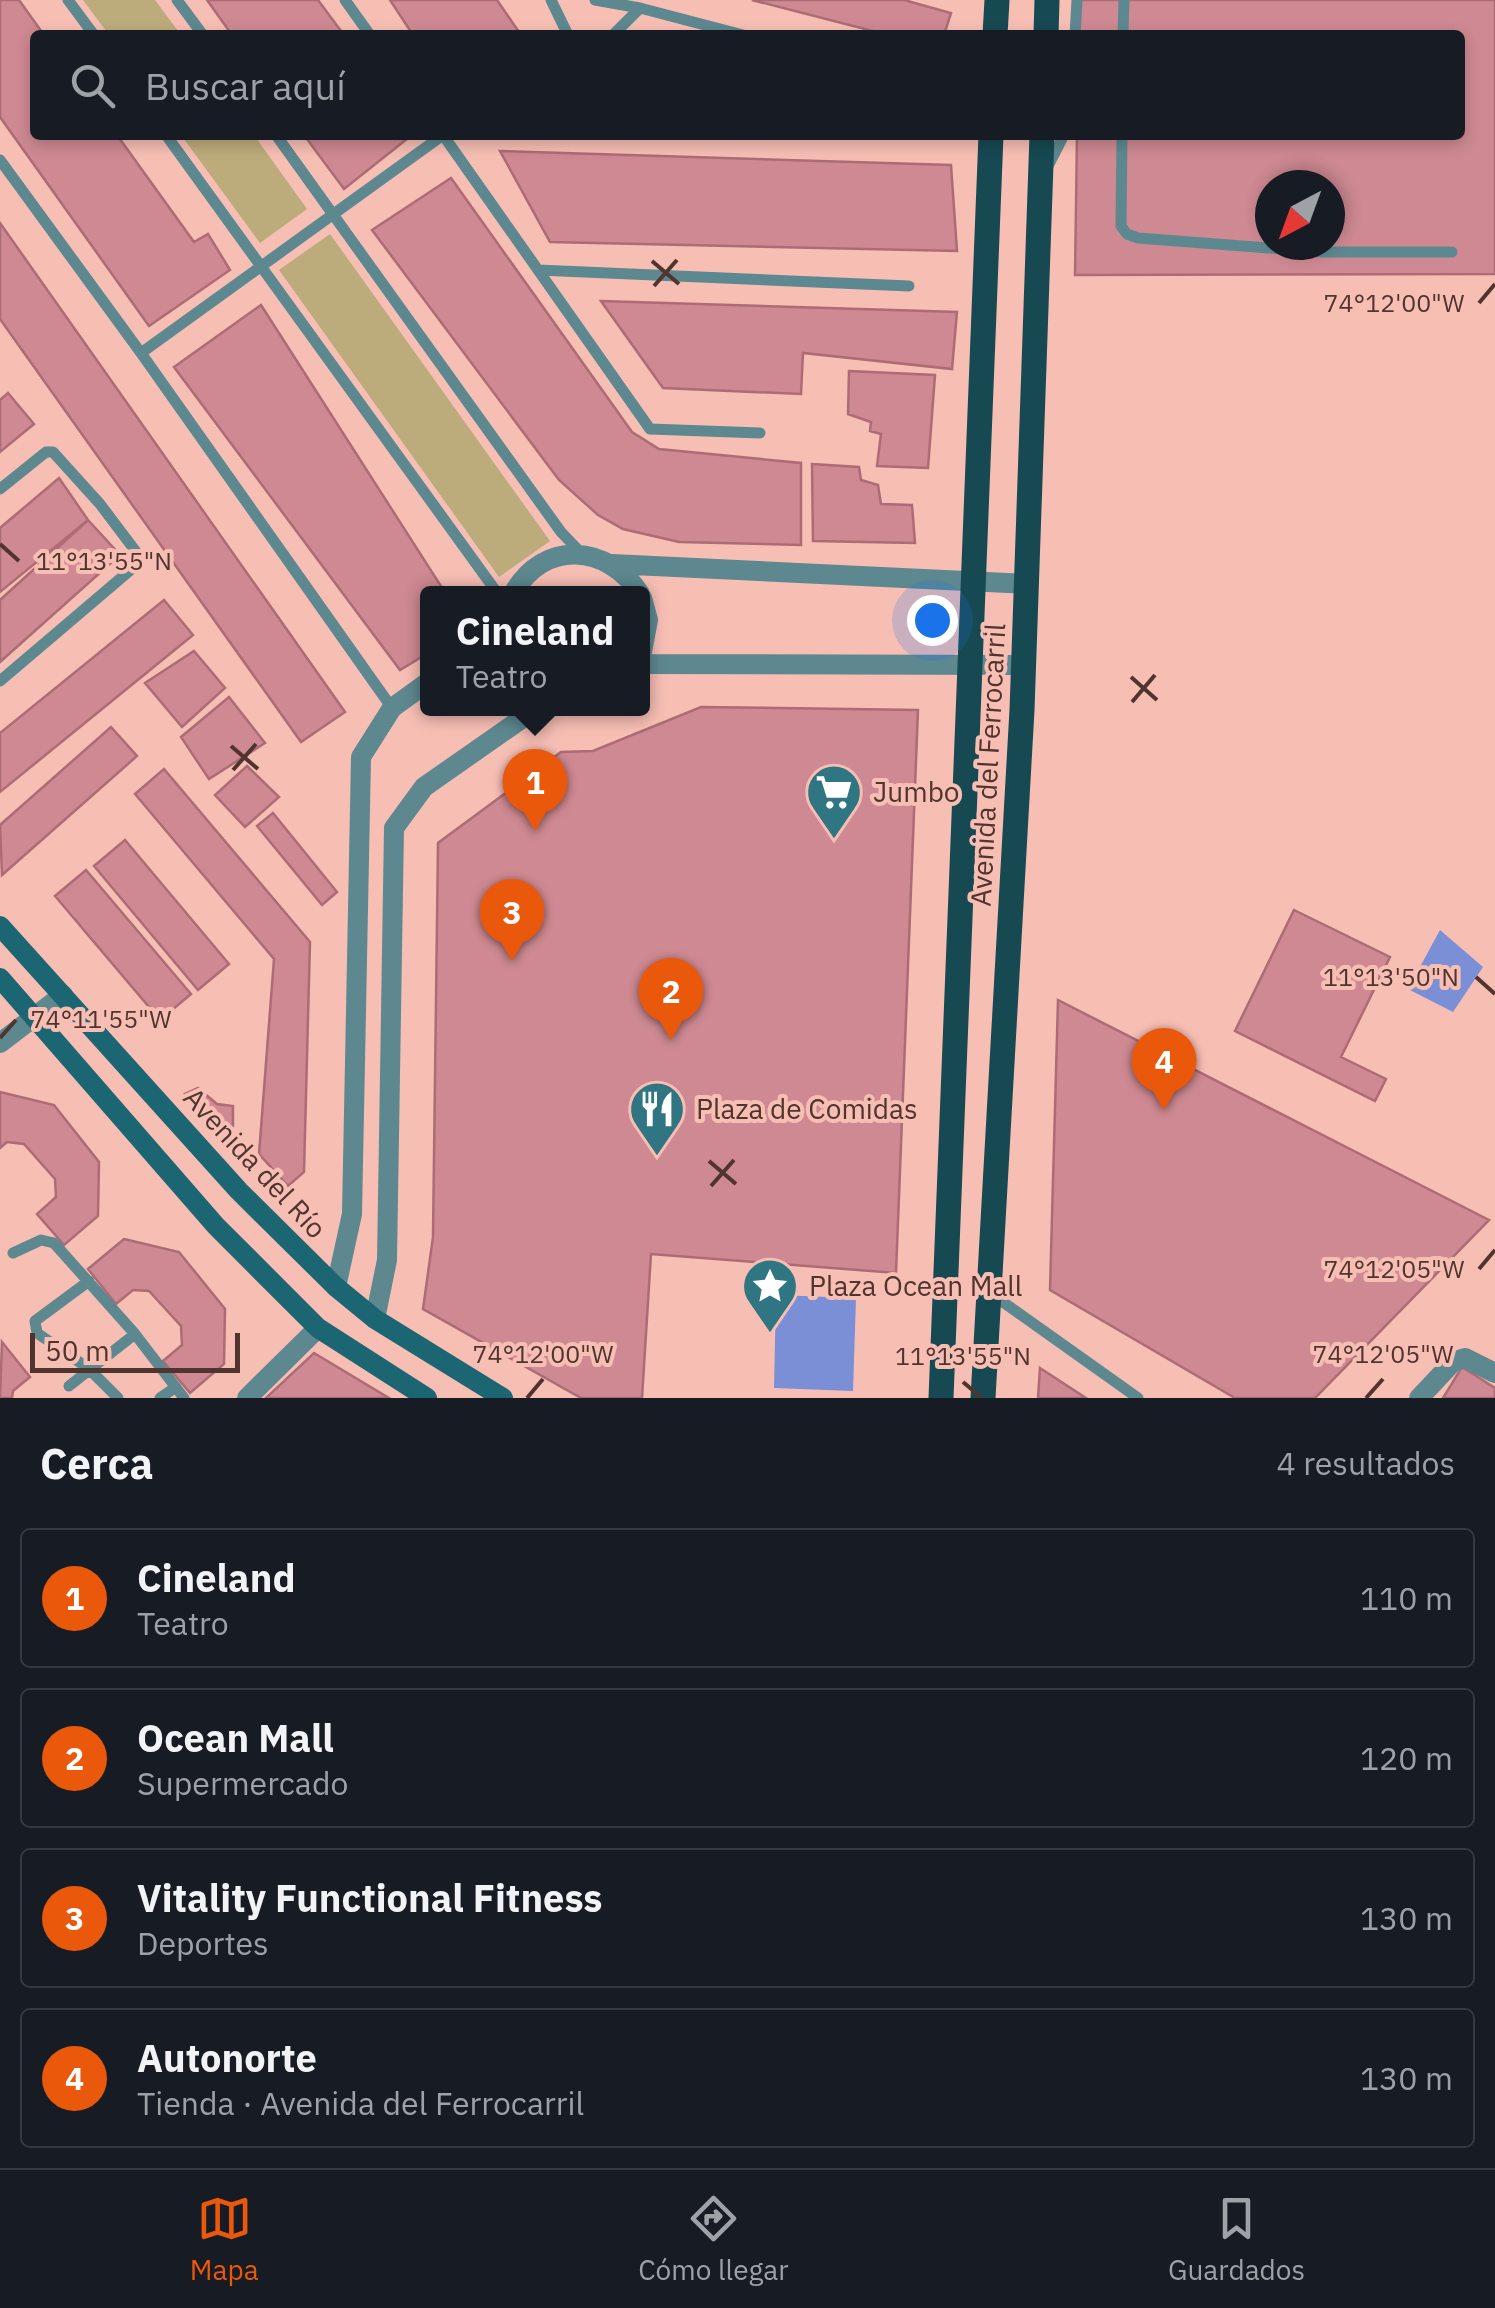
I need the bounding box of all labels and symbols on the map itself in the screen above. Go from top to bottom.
north arrow [1255,170,1345,260]
text: 74°12'00"W [1324,286,1464,319]
text: 11°13'55"N [36,544,172,577]
your location [907,595,958,646]
street label: Avenida del Ferrocarril [962,622,1013,907]
pin: 1 [502,748,568,831]
supermarket icon: Jumbo [804,762,864,841]
place label: Jumbo [873,773,960,810]
pin: 3 [480,878,544,961]
pin: 2 [638,958,704,1040]
text: 11°13'50"N [1323,960,1459,993]
text: 74°11'55"W [31,1002,171,1035]
pin: 4 [1132,1028,1196,1110]
street label: Avenida del Río [176,1079,335,1246]
restaurant icon: Plaza de Comidas [627,1079,687,1158]
place label: Plaza de Comidas [696,1090,918,1127]
text: 74°12'05"W [1324,1252,1464,1285]
place icon: Plaza Ocean Mall [740,1256,800,1335]
place label: Plaza Ocean Mall [809,1267,1022,1304]
scale bar [30,1328,240,1372]
text: 74°12'00"W [473,1337,613,1370]
text: 74°12'05"W [1313,1337,1453,1370]
text: 11°13'55"N [895,1339,1031,1372]

